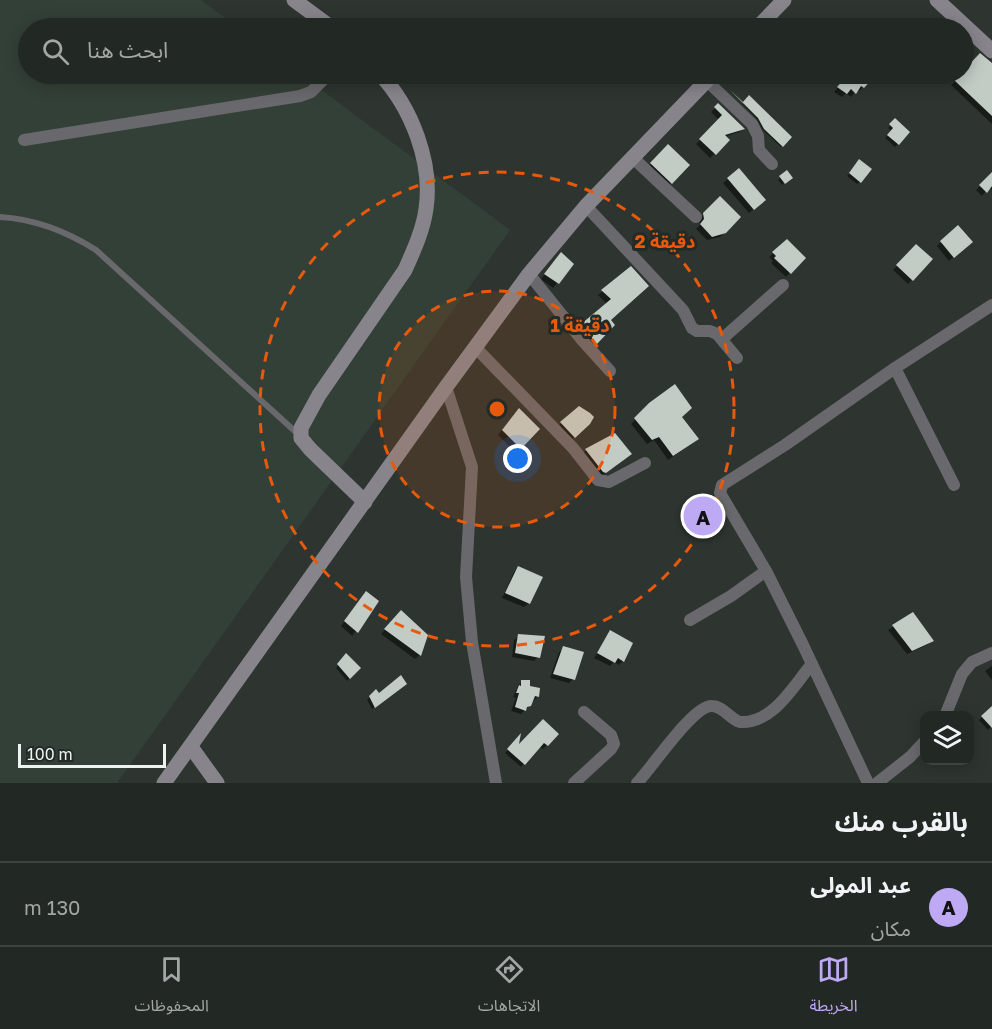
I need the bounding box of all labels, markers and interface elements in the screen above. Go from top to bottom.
search box [18,18,974,84]
icon: search [39,35,72,68]
text: ابحث هنا [87,36,168,63]
text: 2 دقيقة [635,230,695,252]
text: 1 دقيقة [550,314,610,336]
centre of rings [487,399,507,419]
your location [503,444,532,473]
pin: A [684,494,722,538]
map controls [920,711,974,765]
button: layers [920,711,974,765]
scale bar [18,741,166,768]
text: 100 m [27,744,73,764]
text: بالقرب منك [835,806,968,837]
text: عبد المولى [810,871,911,898]
text: 130 m [24,895,81,919]
text: A [941,895,956,919]
text: مكان [871,916,911,940]
tab: المحفوظات [135,953,209,1023]
tab: الاتجاهات [478,953,540,1023]
tab: الخريطة [810,953,857,1023]

